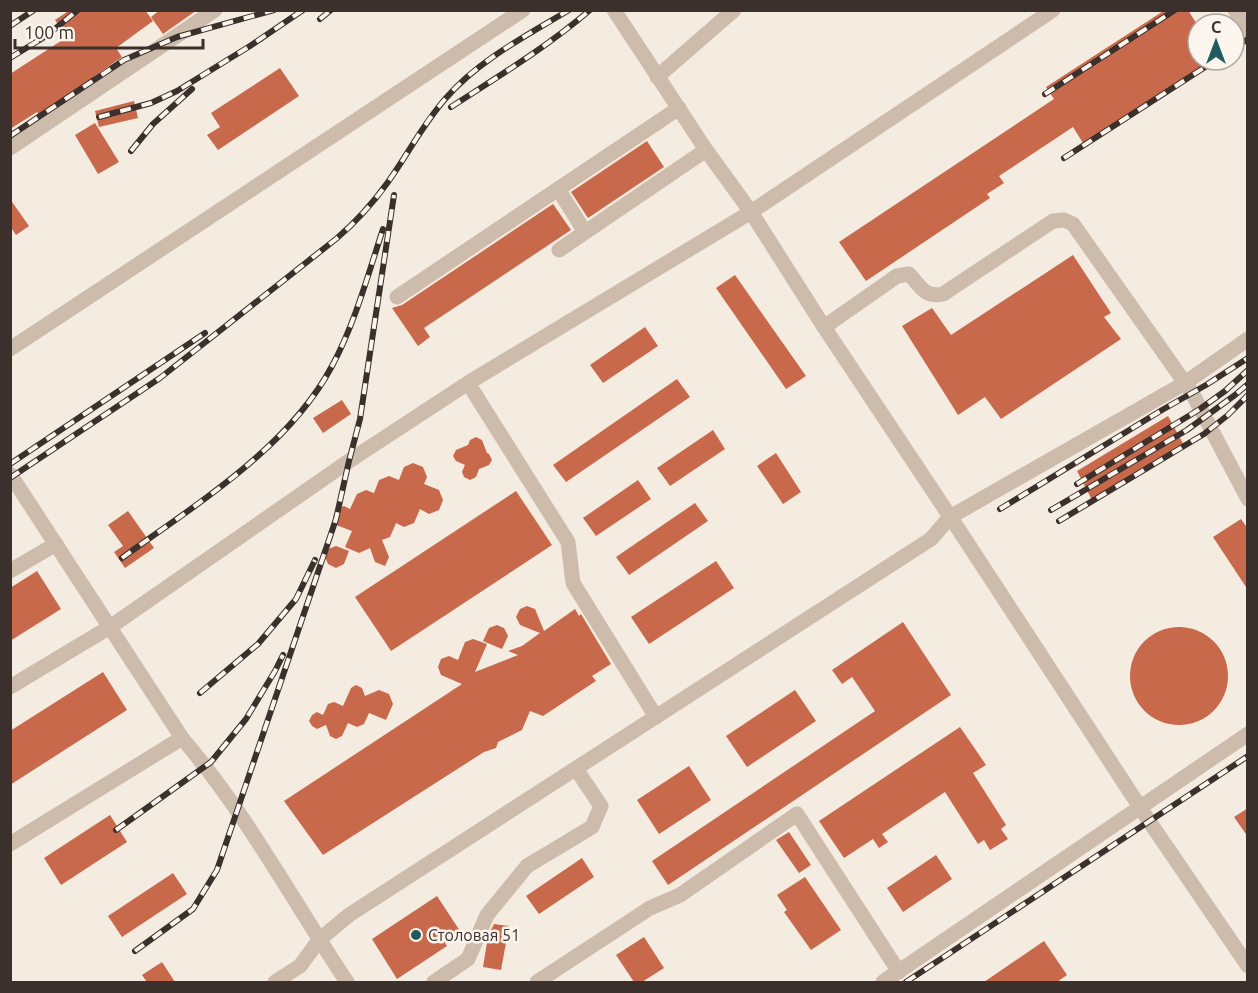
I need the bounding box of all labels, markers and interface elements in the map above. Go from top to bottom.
scale bar [15,12,202,50]
north arrow [1186,12,1246,72]
text: С [1211,18,1221,36]
text: 100 m [24,22,74,42]
place label: Столовая 51 [428,926,520,944]
marker: Столовая 51 [409,928,423,942]

